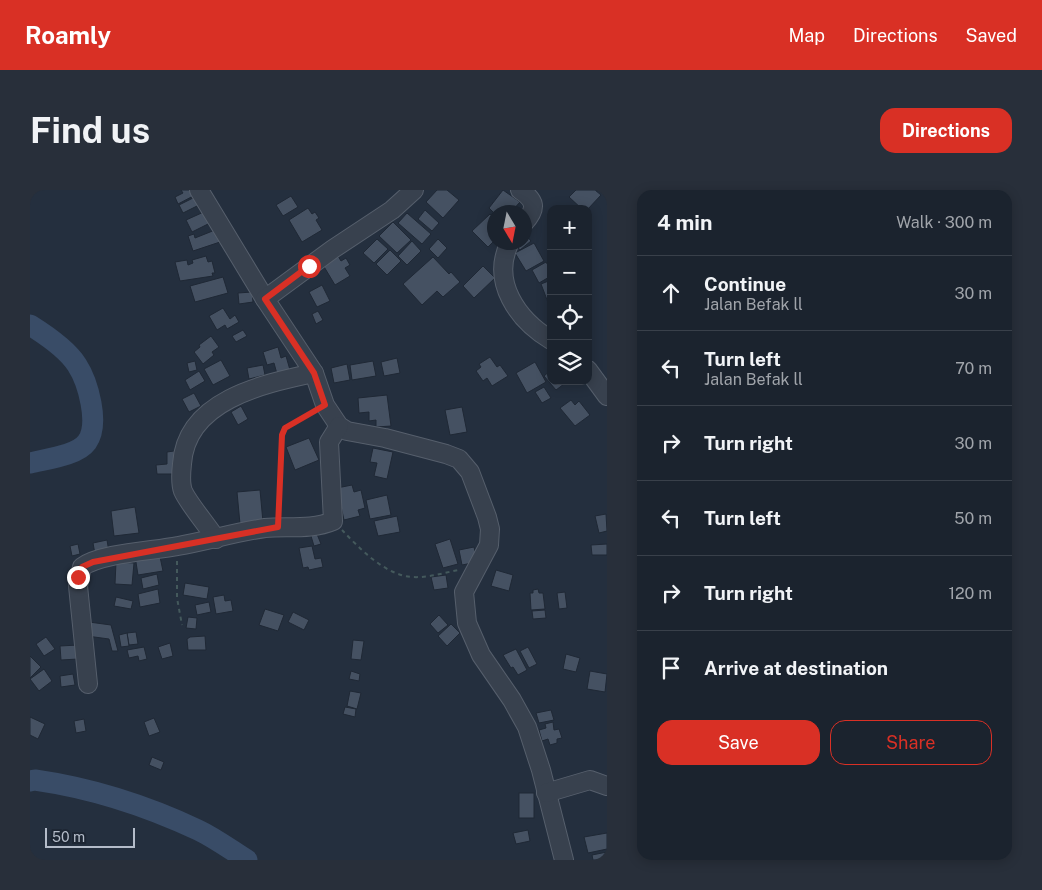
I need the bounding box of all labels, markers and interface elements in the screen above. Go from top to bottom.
text: Roamly [25,21,111,49]
text: Map [788,25,825,46]
text: Directions [853,25,938,46]
text: Saved [966,25,1017,46]
button: Directions [880,108,1012,153]
text: Find us [30,110,150,151]
north arrow [487,205,532,250]
map controls [547,205,592,385]
button: + [547,205,592,250]
text: 4 min [657,210,712,235]
text: Walk · 300 m [896,213,992,232]
button: − [547,250,592,295]
route start [298,255,321,278]
text: Continue [704,273,786,295]
icon: ahead [657,279,685,307]
text: 30 m [955,284,992,303]
button: locate [547,295,592,340]
text: Jalan Befak ll [704,295,803,314]
button: layers [547,340,592,385]
text: Turn left [704,348,781,370]
icon: left [657,354,685,382]
text: 70 m [955,359,992,378]
text: Jalan Befak ll [704,370,803,389]
icon: right [657,429,685,457]
text: Turn right [704,432,793,454]
text: 30 m [955,434,992,453]
icon: left [657,504,685,532]
text: Turn left [704,507,781,529]
text: 50 m [954,509,992,528]
route end [67,566,90,589]
icon: right [657,579,685,607]
text: Turn right [704,582,793,604]
text: 120 m [948,584,992,603]
icon: arrive [657,654,685,682]
text: Arrive at destination [704,657,888,679]
button: Save [657,720,820,765]
button: Share [830,720,992,765]
scale bar [45,825,135,848]
text: 50 m [52,829,85,845]

